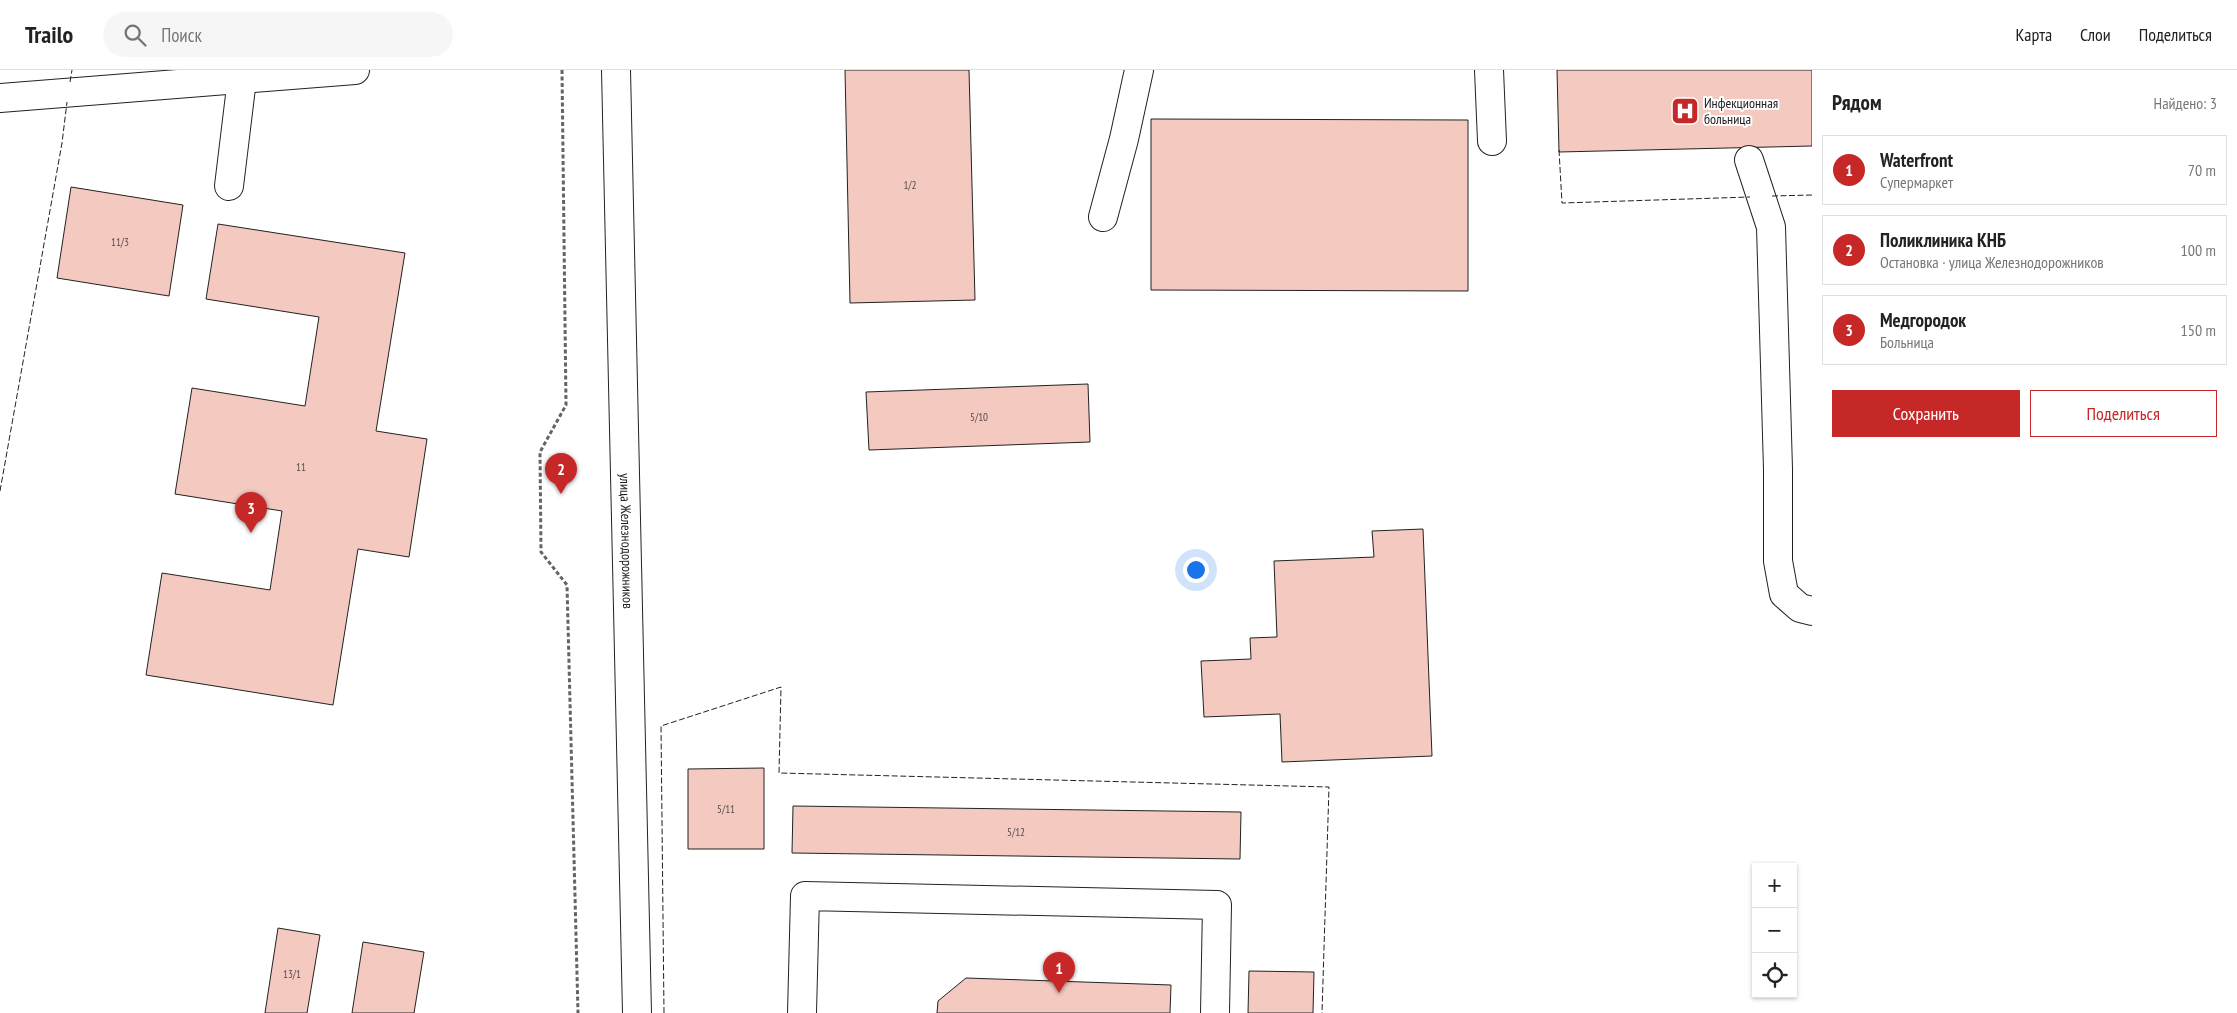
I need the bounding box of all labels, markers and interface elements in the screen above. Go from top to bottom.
search box [103,12,453,57]
text: Trailo [25,19,73,50]
icon: search [121,21,149,49]
text: Поиск [161,23,202,47]
text: Карта [2015,23,2052,46]
text: Слои [2080,23,2111,46]
text: Поделиться [2139,23,2212,46]
text: Рядом [1832,89,1882,116]
text: Найдено: 3 [2154,93,2217,113]
place label: Инфекционная больница [1704,94,1778,128]
hospital icon: Инфекционная больница [1670,96,1700,126]
text: Waterfront [1880,148,1953,172]
text: 1 [1845,160,1853,180]
text: 70 m [2188,160,2216,180]
text: Супермаркет [1880,172,1953,192]
house number: 1/2 [903,178,917,192]
text: Поликлиника КНБ [1880,228,2006,252]
house number: 11/3 [111,235,129,249]
text: 2 [1845,240,1853,260]
text: 100 m [2181,240,2216,260]
text: Остановка · улица Железнодорожников [1880,252,2104,272]
text: Медгородок [1880,308,1966,332]
text: 3 [1845,320,1853,340]
text: 150 m [2181,320,2216,340]
text: Больница [1880,332,1934,352]
button: Сохранить [1832,390,2020,437]
button: Поделиться [2030,390,2217,437]
house number: 5/10 [970,410,988,424]
pin: 2 [545,453,577,494]
house number: 11 [296,460,306,474]
street label: улица Железнодорожников [616,473,637,609]
pin: 3 [235,492,267,533]
your location [1183,557,1209,583]
house number: 5/11 [717,802,735,816]
house number: 5/12 [1007,825,1025,839]
map controls [1752,863,1797,998]
button: + [1752,863,1797,908]
button: − [1752,908,1797,953]
pin: 1 [1043,952,1075,993]
button: locate [1752,953,1797,998]
house number: 13/1 [283,967,301,981]

